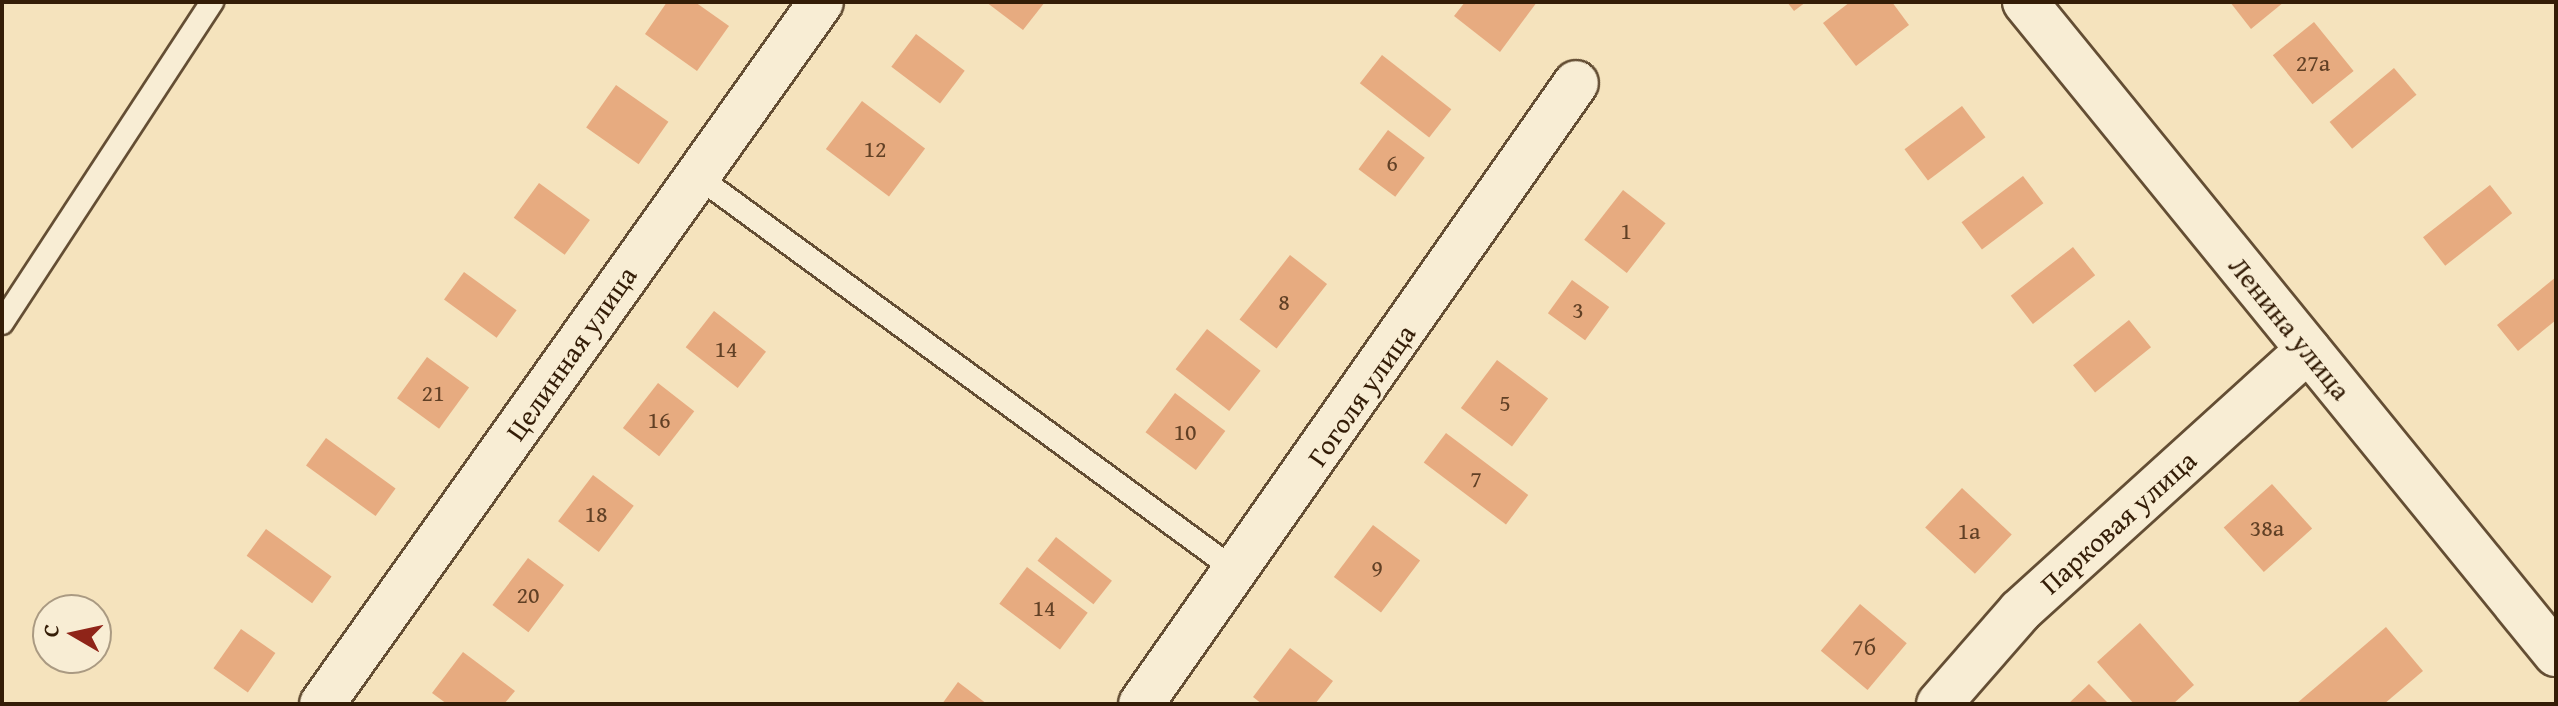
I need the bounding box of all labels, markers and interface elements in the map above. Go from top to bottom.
house number: 27а [2296,49,2330,77]
house number: 12 [863,135,887,163]
house number: 6 [1386,149,1398,177]
house number: 1 [1620,217,1632,245]
street label: Ленина улица [2222,249,2358,407]
street label: Целинная улица [498,259,644,447]
house number: 8 [1278,288,1290,316]
house number: 3 [1572,296,1584,324]
street label: Гоголя улица [1300,318,1422,472]
house number: 14 [714,335,738,363]
house number: 21 [421,379,445,407]
house number: 5 [1499,389,1511,417]
house number: 16 [647,406,671,434]
house number: 10 [1173,418,1197,446]
street label: Парковая улица [2033,443,2203,601]
house number: 7 [1470,465,1482,493]
house number: 18 [584,500,608,528]
house number: 38а [2250,514,2284,542]
house number: 1а [1958,517,1980,545]
house number: 9 [1371,554,1383,582]
house number: 20 [516,581,540,609]
north arrow [32,594,112,674]
house number: 14 [1032,594,1056,622]
text: С [33,622,67,639]
house number: 7б [1852,633,1876,661]

